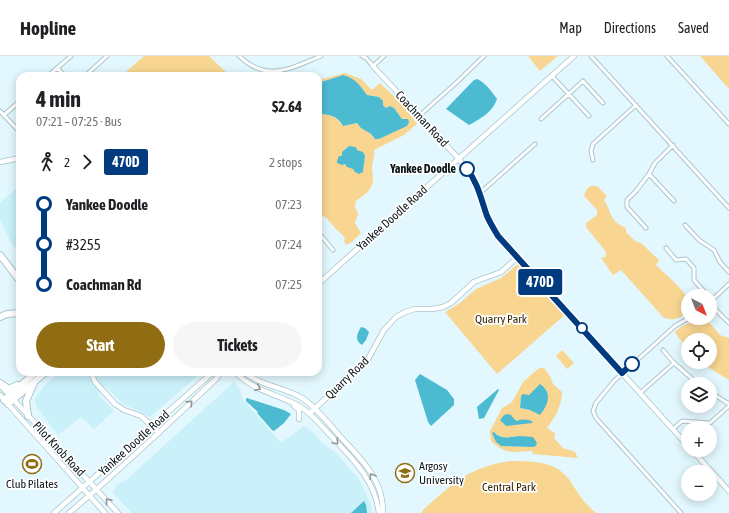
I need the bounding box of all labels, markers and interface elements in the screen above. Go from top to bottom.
text: Hopline [20,17,76,39]
text: Map [559,20,582,36]
text: Directions [604,20,656,36]
text: Saved [678,20,709,36]
text: 4 min [36,86,81,112]
street label: Coachman Road [393,88,451,150]
text: $2.64 [272,98,302,115]
text: 07:21 – 07:25 · Bus [36,114,122,129]
icon: walk [36,151,58,173]
icon: forward [76,151,98,173]
text: 470D [112,154,140,170]
text: 2 [64,155,70,170]
text: 2 stops [269,155,302,170]
marker: Yankee Doodle [459,161,475,177]
place label: Yankee Doodle [389,162,457,176]
street label: Yankee Doodle Road [354,183,430,253]
text: Yankee Doodle [66,196,148,213]
text: 07:23 [275,197,302,212]
text: #3255 [66,236,101,253]
text: 07:24 [275,237,302,252]
line badge: 470D [512,269,568,295]
text: 470D [526,274,554,290]
text: Coachman Rd [66,276,141,293]
text: 07:25 [275,277,302,292]
north arrow [681,289,717,325]
map controls [681,289,717,501]
park label: Quarry Park [475,312,528,326]
button: Start [36,322,165,368]
button: Tickets [173,322,302,368]
unlabelled marker [576,322,588,334]
button: locate [681,333,717,369]
street label: Quarry Road [322,354,372,402]
unlabelled marker [624,356,640,372]
button: layers [681,377,717,413]
one-way arrow [253,383,261,391]
one-way arrow [185,400,193,408]
street label: Yankee Doodle Road [96,408,172,478]
street label: Pilot Knob Road [30,419,88,479]
button: + [681,421,717,457]
one-way arrow [332,437,339,444]
sports icon: Club Pilates [21,453,43,475]
place label: Argosy University [419,459,464,487]
school or university icon: Argosy University [394,462,416,484]
button: − [681,465,717,501]
one-way arrow [370,473,377,480]
place label: Club Pilates [6,477,58,491]
park label: Central Park [482,480,537,494]
one-way arrow [105,499,112,506]

